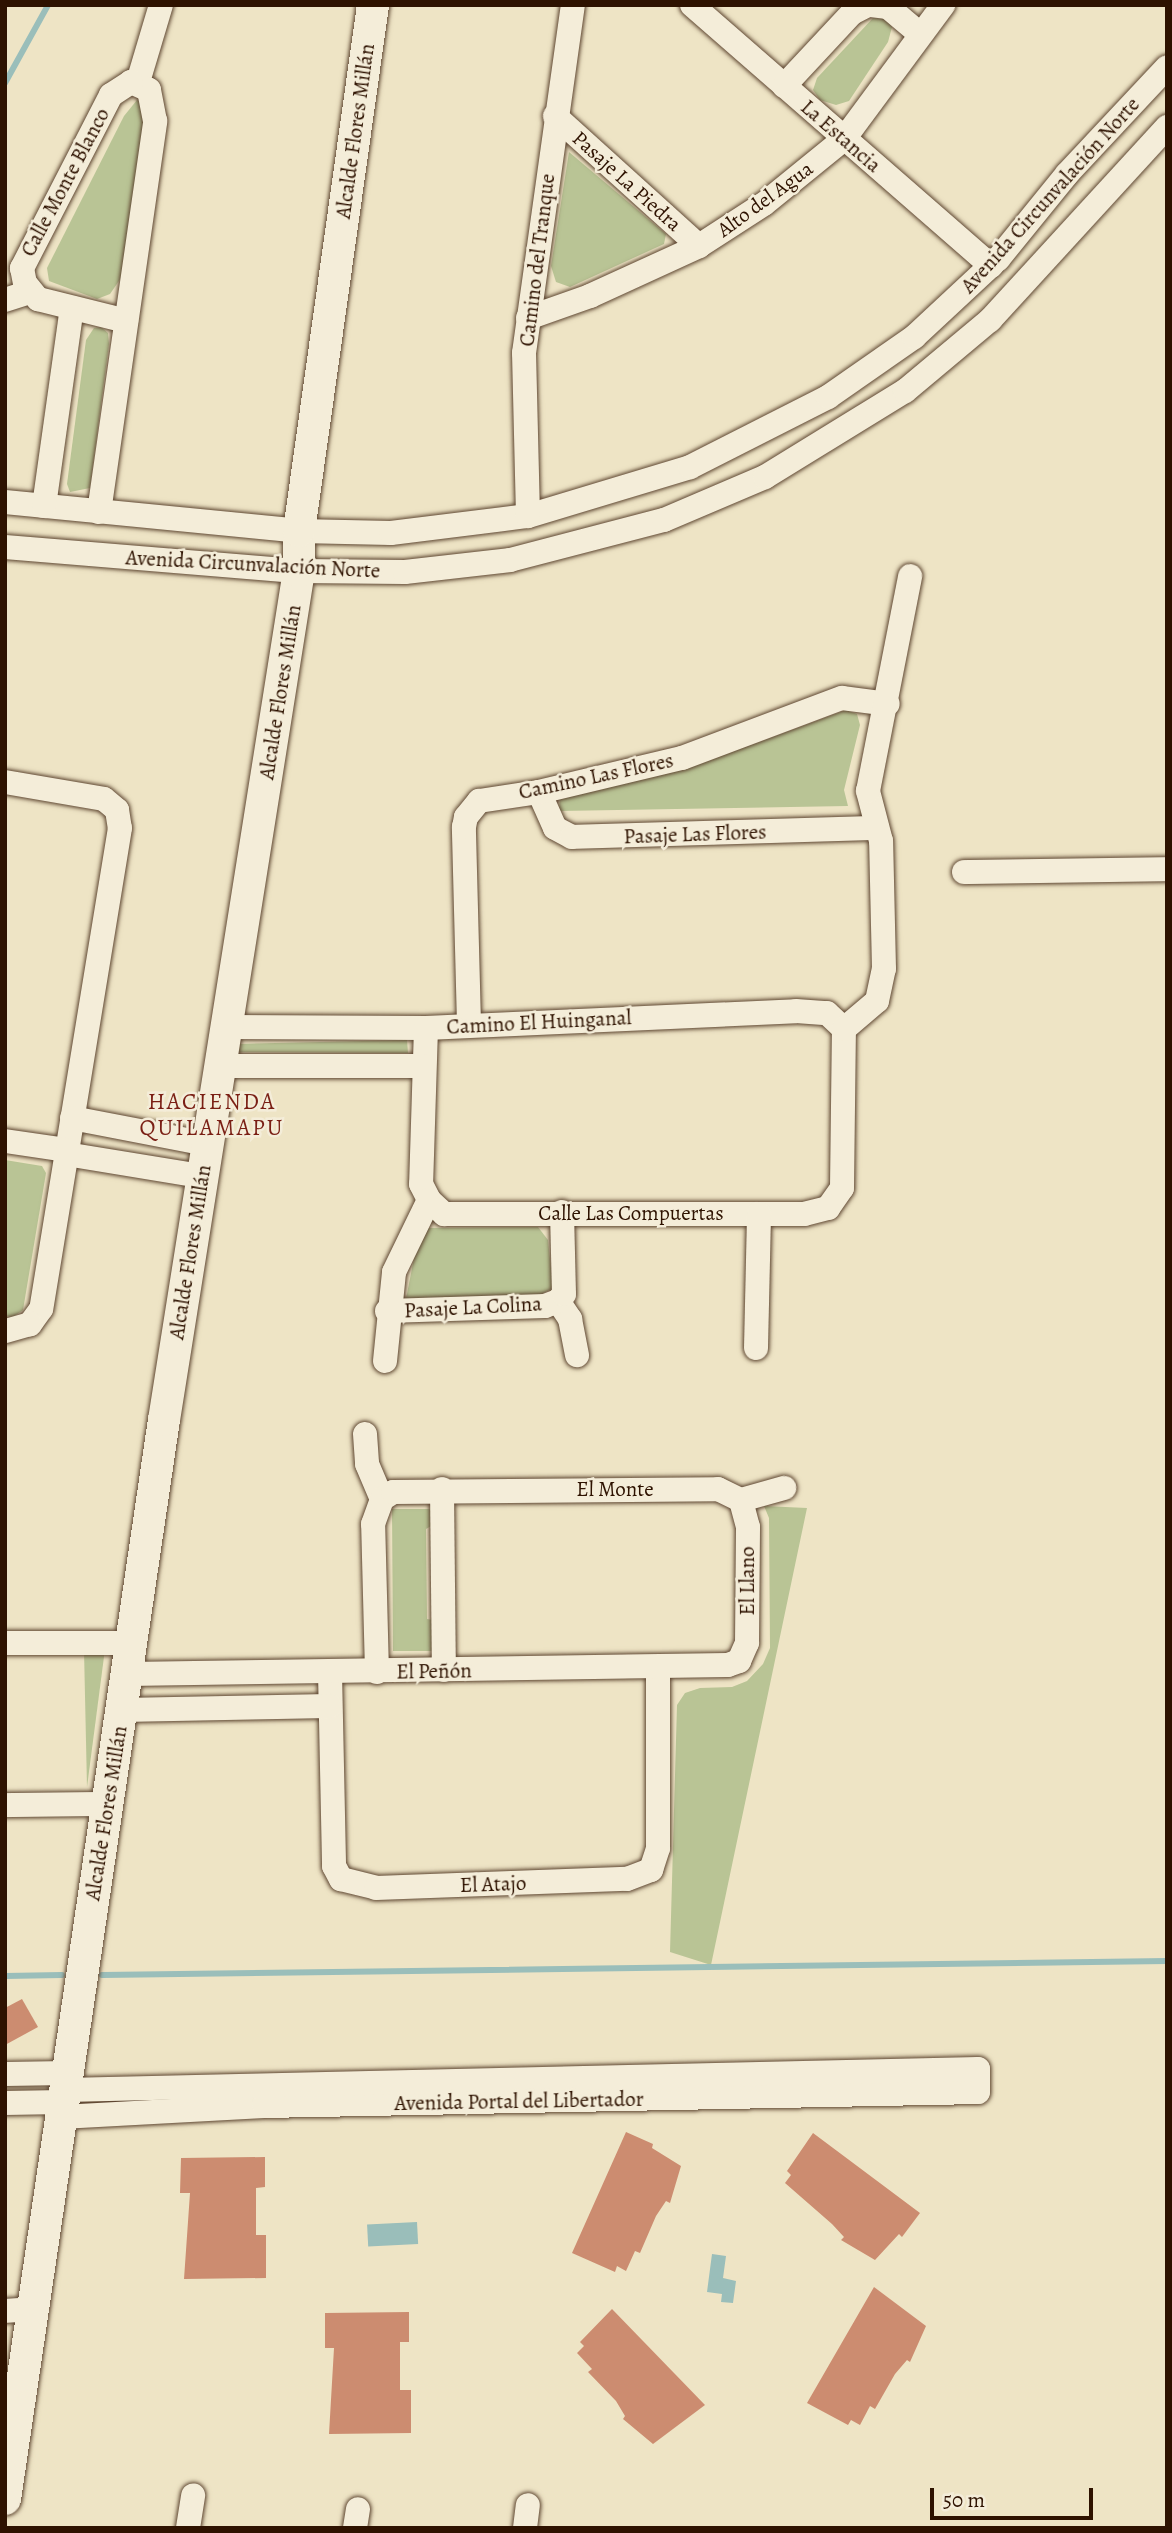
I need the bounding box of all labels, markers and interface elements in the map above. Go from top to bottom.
street label: Alcalde Flores Millán [330,42,380,220]
street label: Avenida Circunvalación Norte [955,92,1145,298]
street label: La Estancia [796,94,886,178]
street label: Calle Monte Blanco [15,103,115,261]
street label: Pasaje La Piedra [567,125,687,237]
street label: Alto del Agua [712,156,818,242]
street label: Camino del Tranque [514,172,560,348]
street label: Avenida Circunvalación Norte [125,545,381,583]
street label: Alcalde Flores Millán [254,603,306,781]
street label: Camino Las Flores [516,747,676,805]
street label: Pasaje Las Flores [623,819,767,849]
street label: Camino El Huinganal [446,1005,632,1039]
district label: HACIENDA QUILAMAPU [141,1088,283,1142]
street label: Alcalde Flores Millán [164,1163,216,1341]
street label: Calle Las Compuertas [538,1200,724,1226]
street label: Pasaje La Colina [403,1291,543,1323]
street label: El Monte [576,1476,654,1502]
street label: El Llano [734,1546,760,1616]
street label: El Peñón [396,1658,472,1684]
street label: Alcalde Flores Millán [80,1724,132,1902]
street label: El Atajo [459,1870,527,1898]
street label: Avenida Portal del Libertador [394,2086,644,2116]
scale bar [934,2474,1097,2518]
text: 50 m [943,2486,985,2514]

